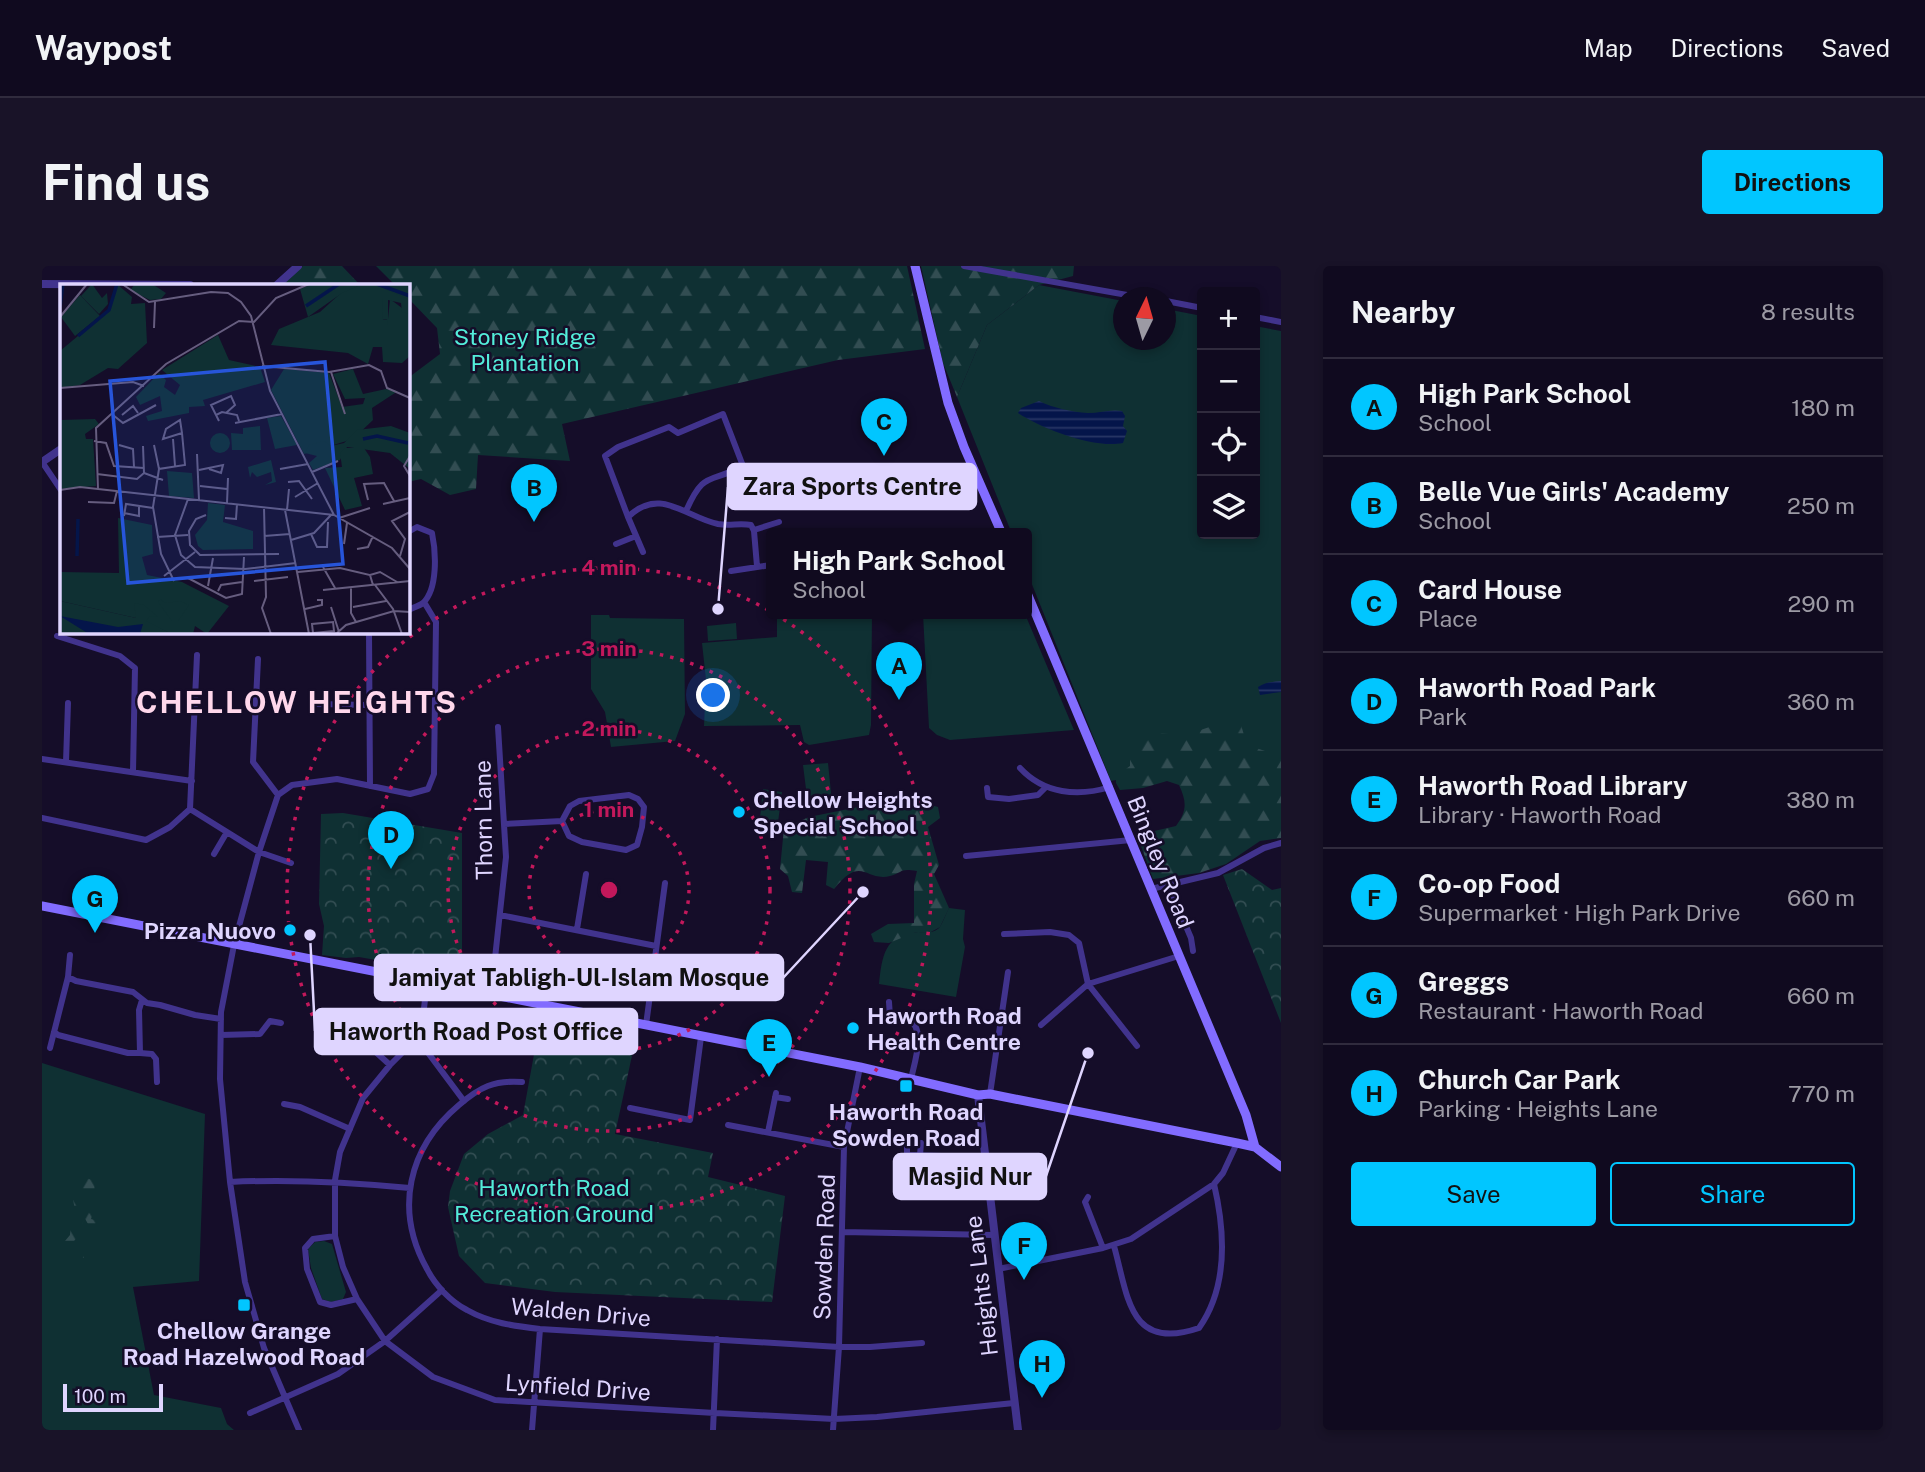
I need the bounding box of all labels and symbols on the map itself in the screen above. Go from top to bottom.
inset map [60,284,410,634]
north arrow [1113,287,1176,350]
park label: Stoney Ridge Plantation [454,323,596,376]
pin: C [861,398,907,456]
pin: B [511,464,557,522]
callout: Zara Sports Centre [728,464,976,509]
text: Zara Sports Centre [742,472,962,500]
text: 4 min [581,555,637,580]
text: 3 min [581,636,637,661]
pin: A [876,642,922,700]
your location [696,678,730,712]
district label: CHELLOW HEIGHTS [136,684,458,720]
text: 2 min [581,716,637,741]
street label: Thorn Lane [468,760,498,880]
place label: Chellow Heights Special School [753,786,933,839]
street label: Bingley Road [1122,792,1200,932]
text: 1 min [584,797,634,822]
marker: Chellow Heights Special School [731,804,747,820]
pin: D [368,811,414,869]
pin: G [72,875,118,933]
centre of rings [597,878,621,902]
place label: Pizza Nuovo [144,917,276,944]
marker: Pizza Nuovo [282,922,298,938]
callout: Jamiyat Tabligh-Ul-Islam Mosque [375,955,783,1000]
text: Jamiyat Tabligh-Ul-Islam Mosque [389,963,769,991]
place label: Haworth Road Health Centre [867,1002,1022,1055]
callout: Haworth Road Post Office [315,1009,637,1054]
text: Haworth Road Post Office [329,1017,623,1045]
pin: E [746,1019,792,1077]
marker: Haworth Road Health Centre [845,1020,861,1036]
marker: Haworth Road Sowden Road [898,1078,914,1094]
place label: Haworth Road Sowden Road [829,1098,983,1151]
callout: Masjid Nur [894,1154,1046,1199]
text: Masjid Nur [908,1162,1032,1190]
park label: Haworth Road Recreation Ground [454,1174,654,1227]
street label: Sowden Road [808,1174,840,1320]
street label: Heights Lane [959,1214,1003,1358]
pin: F [1001,1222,1047,1280]
street label: Walden Drive [510,1292,652,1332]
marker: Chellow Grange Road Hazelwood Road [236,1297,252,1313]
place label: Chellow Grange Road Hazelwood Road [123,1317,365,1370]
pin: H [1019,1340,1065,1398]
street label: Lynfield Drive [504,1368,652,1406]
scale bar [63,1381,163,1413]

